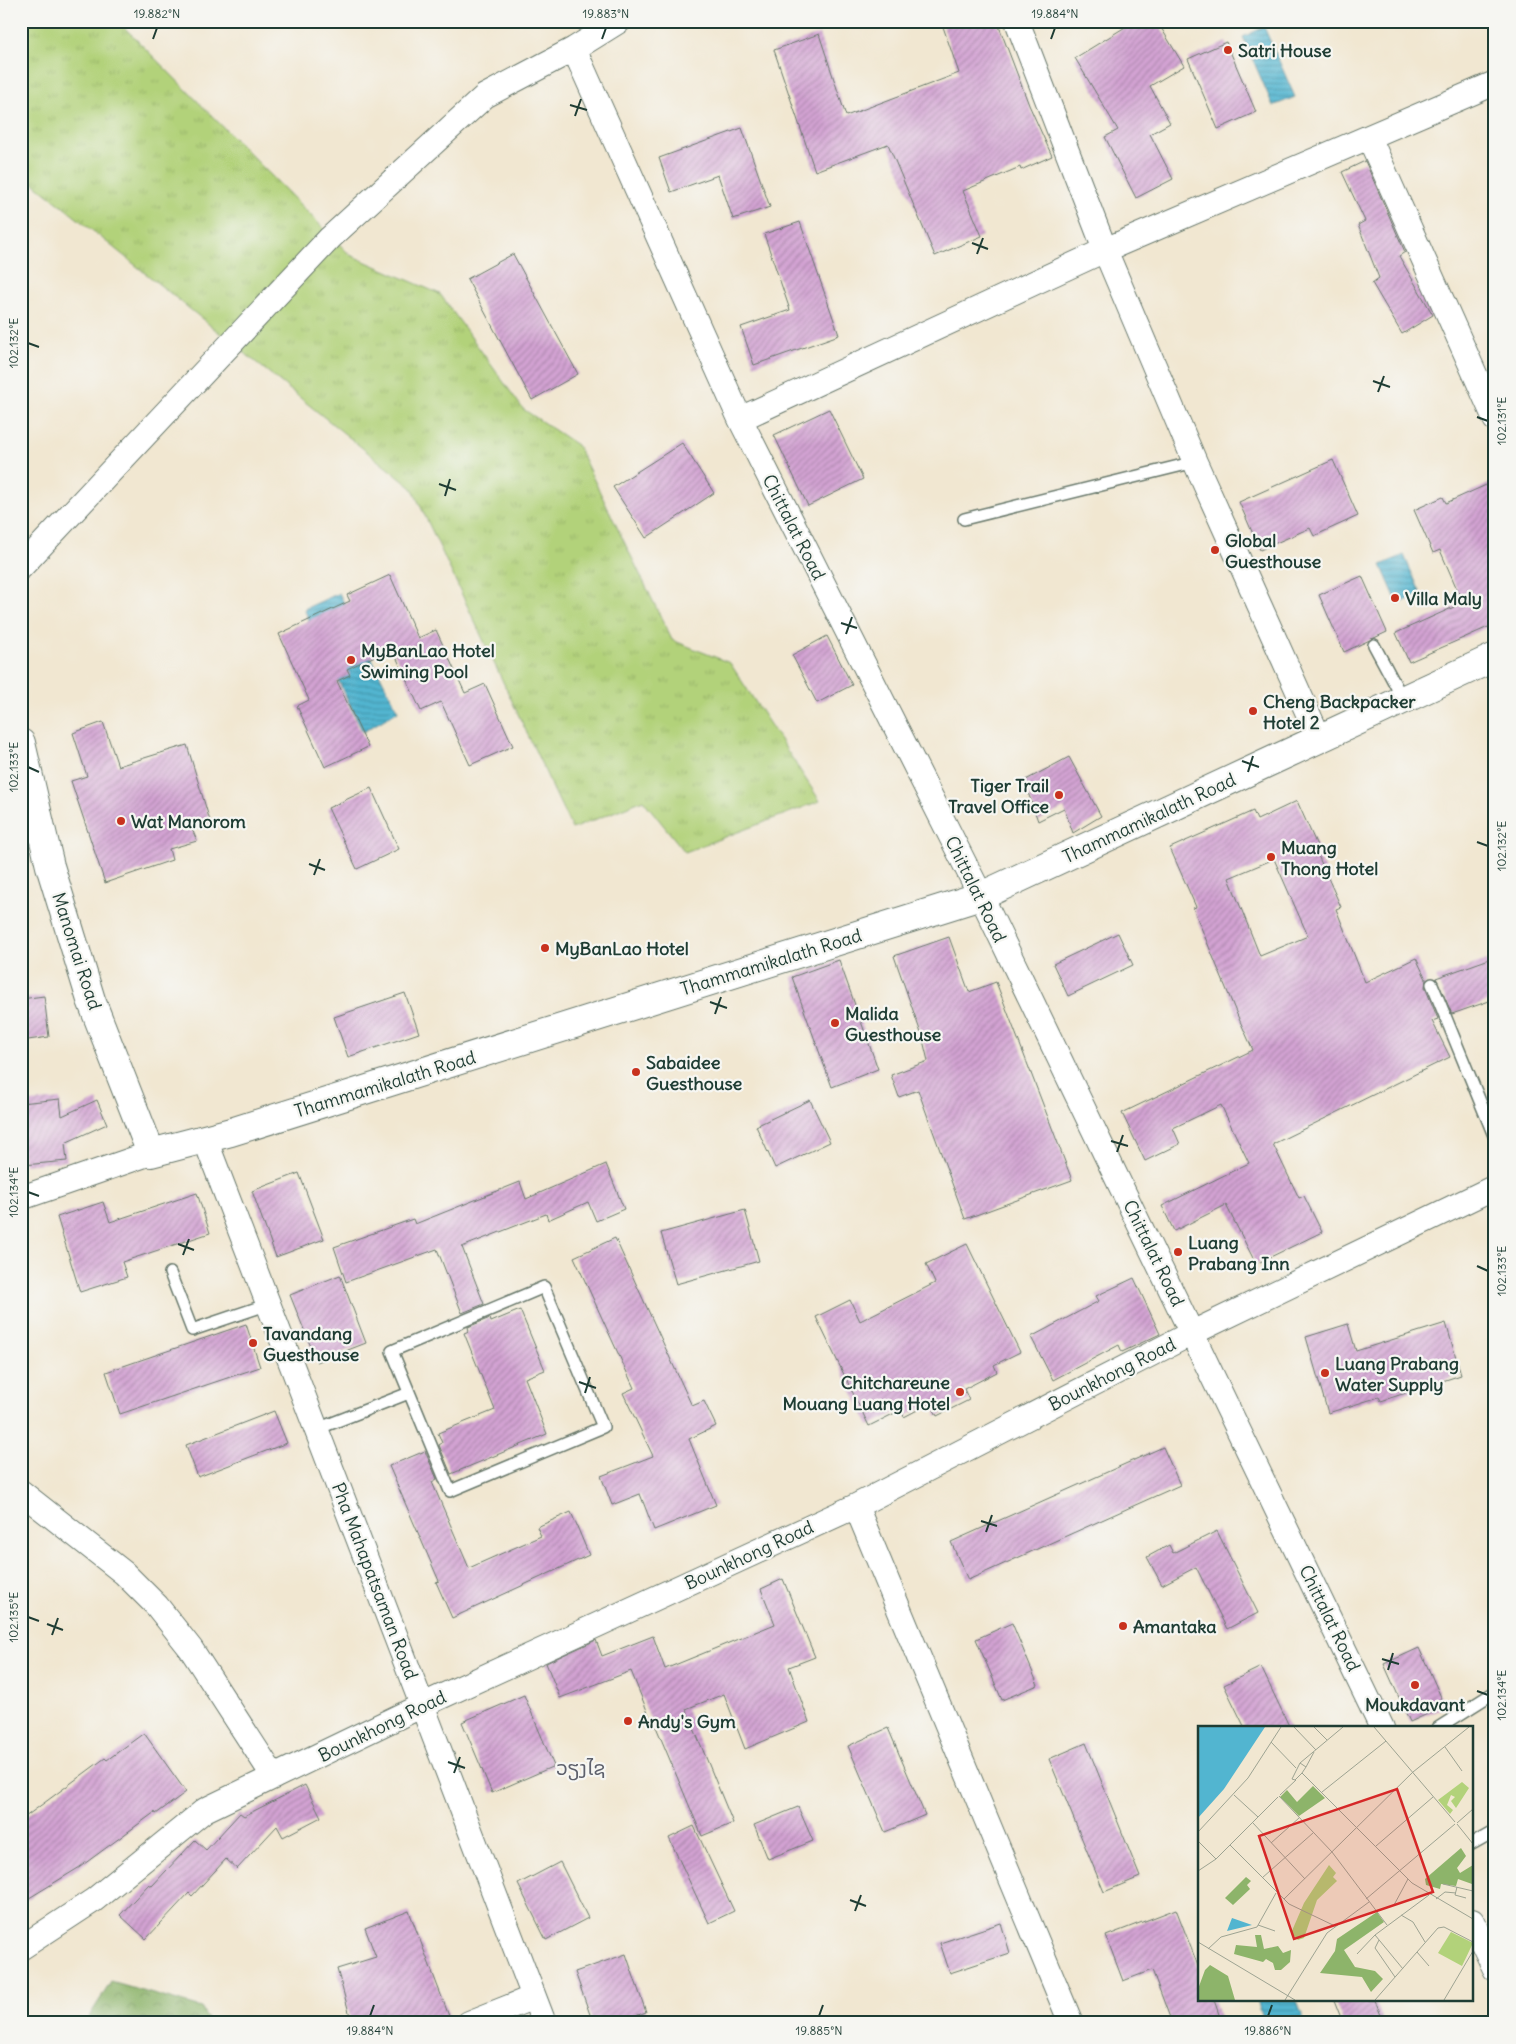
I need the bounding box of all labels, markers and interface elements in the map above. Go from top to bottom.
text: 19.882°N [134,6,180,21]
text: 19.883°N [583,6,629,21]
text: 19.884°N [1032,6,1078,21]
place label: Satri House [1238,39,1332,62]
marker: Satri House [1222,44,1234,56]
text: 102.132°E [6,318,21,368]
text: 102.131°E [1494,397,1509,445]
street label: Chittalat Road [758,470,831,584]
place label: Global Guesthouse [1225,529,1322,573]
marker: Global Guesthouse [1209,544,1221,556]
place label: Villa Maly [1405,587,1482,610]
marker: Villa Maly [1389,592,1401,604]
place label: MyBanLao Hotel Swiming Pool [361,639,495,683]
marker: MyBanLao Hotel Swiming Pool [345,654,357,666]
place label: Cheng Backpacker Hotel 2 [1263,690,1416,734]
marker: Cheng Backpacker Hotel 2 [1247,705,1259,717]
text: 102.133°E [6,742,21,792]
street label: Thammamikalath Road [1059,768,1240,868]
place label: Tiger Trail Travel Office [948,774,1049,818]
marker: Tiger Trail Travel Office [1053,789,1065,801]
place label: Wat Manorom [131,810,246,833]
marker: Wat Manorom [115,815,127,827]
text: 102.132°E [1494,821,1509,871]
street label: Chittalat Road [940,832,1012,946]
place label: Muang Thong Hotel [1281,836,1378,880]
marker: Muang Thong Hotel [1265,851,1277,863]
street label: Manomai Road [47,889,107,1013]
street label: Thammamikalath Road [678,923,865,1001]
place label: MyBanLao Hotel [555,937,689,960]
marker: MyBanLao Hotel [539,942,551,954]
place label: Malida Guesthouse [845,1002,942,1046]
marker: Malida Guesthouse [829,1017,841,1029]
street label: Thammamikalath Road [292,1045,479,1123]
place label: Sabaidee Guesthouse [646,1051,743,1095]
marker: Sabaidee Guesthouse [630,1066,642,1078]
text: 102.134°E [6,1167,21,1217]
street label: Chittalat Road [1118,1196,1190,1310]
place label: Luang Prabang Inn [1188,1231,1290,1275]
marker: Luang Prabang Inn [1172,1246,1184,1258]
text: 102.133°E [1494,1246,1509,1296]
place label: Tavandang Guesthouse [263,1322,360,1366]
street label: Bounkhong Road [1045,1332,1180,1416]
marker: Tavandang Guesthouse [247,1337,259,1349]
place label: Luang Prabang Water Supply [1335,1352,1459,1396]
marker: Luang Prabang Water Supply [1319,1367,1331,1379]
place label: Chitchareune Mouang Luang Hotel [782,1371,950,1415]
marker: Chitchareune Mouang Luang Hotel [954,1386,966,1398]
street label: Pha Mahapatsaman Road [327,1479,423,1683]
street label: Bounkhong Road [681,1515,817,1595]
street label: Chittalat Road [1294,1561,1366,1675]
text: 102.135°E [6,1592,21,1642]
place label: Amantaka [1133,1615,1217,1638]
marker: Amantaka [1117,1620,1129,1632]
text: 102.134°E [1494,1670,1509,1720]
marker: Moukdavant [1409,1679,1421,1691]
street label: Bounkhong Road [314,1685,450,1767]
place label: Moukdavant [1365,1693,1466,1716]
place label: Andy's Gym [638,1710,736,1733]
marker: Andy's Gym [622,1715,634,1727]
inset map [1198,1726,1474,2002]
district label: ວຽງໄຊ [556,1755,606,1781]
text: 19.884°N [347,2023,393,2038]
text: 19.885°N [796,2023,842,2038]
text: 19.886°N [1245,2023,1291,2038]

